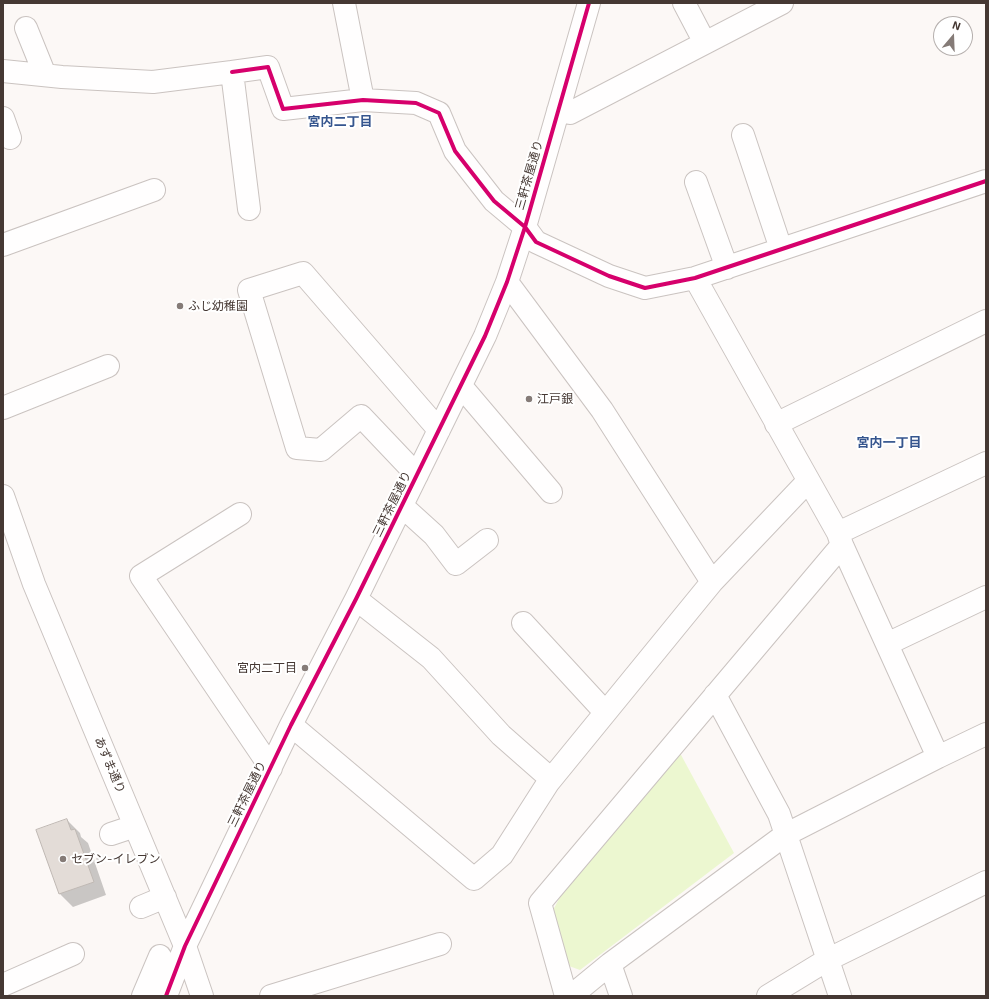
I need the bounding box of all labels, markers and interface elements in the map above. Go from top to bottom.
north arrow [933,16,973,56]
text: N [951,18,963,33]
district label: 宮内二丁目 [308,114,372,130]
street label: 三軒茶屋通り [512,138,546,212]
place label: ふじ幼稚園 [188,299,248,313]
marker: ふじ幼稚園 [175,301,185,311]
place label: 江戸銀 [537,392,573,406]
marker: 江戸銀 [524,394,534,404]
district label: 宮内一丁目 [857,435,921,451]
street label: 三軒茶屋通り [370,468,414,540]
place label: 宮内二丁目 [237,661,297,675]
marker: 宮内二丁目 [300,663,310,673]
street label: あずま通り [92,735,128,795]
street label: 三軒茶屋通り [225,758,269,830]
place label: セブン-イレブン [71,852,160,866]
marker: セブン-イレブン [58,854,68,864]

